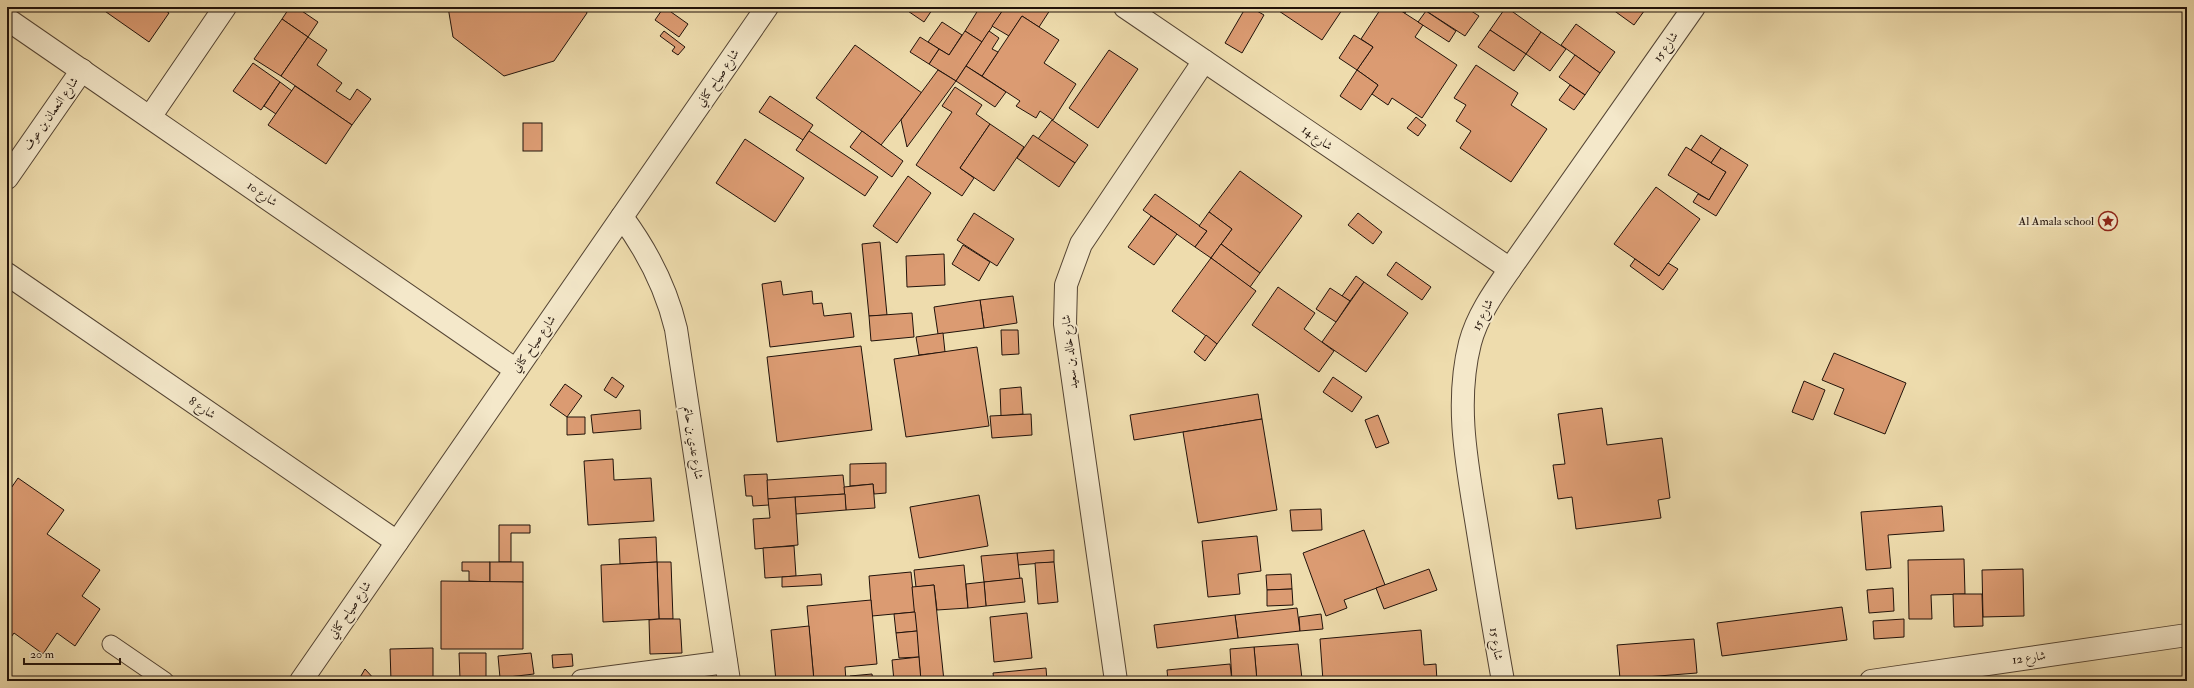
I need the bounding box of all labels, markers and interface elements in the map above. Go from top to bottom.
street label: شارع 15 [1650,29,1684,66]
street label: شارع صياح كناني [693,46,745,111]
street label: شارع النعمان بن عوف [20,74,84,155]
street label: شارع 14 [1297,122,1335,156]
street label: شارع 10 [242,178,280,212]
place icon: Al Amala school [2097,210,2119,232]
place label: Al Amala school [2018,214,2094,229]
street label: شارع 15 [1469,297,1500,334]
street label: شارع صياح كناني [509,312,562,377]
street label: شارع خالد بن سعيد [1059,314,1084,390]
street label: شارع 8 [184,394,218,425]
street label: شارع عدي بن حاتم [677,405,706,481]
street label: شارع صياح كناني [325,578,377,643]
street label: شارع 15 [1483,627,1506,662]
scale bar [24,640,120,666]
text: 20 m [30,647,55,662]
street label: شارع 12 [2011,648,2047,671]

